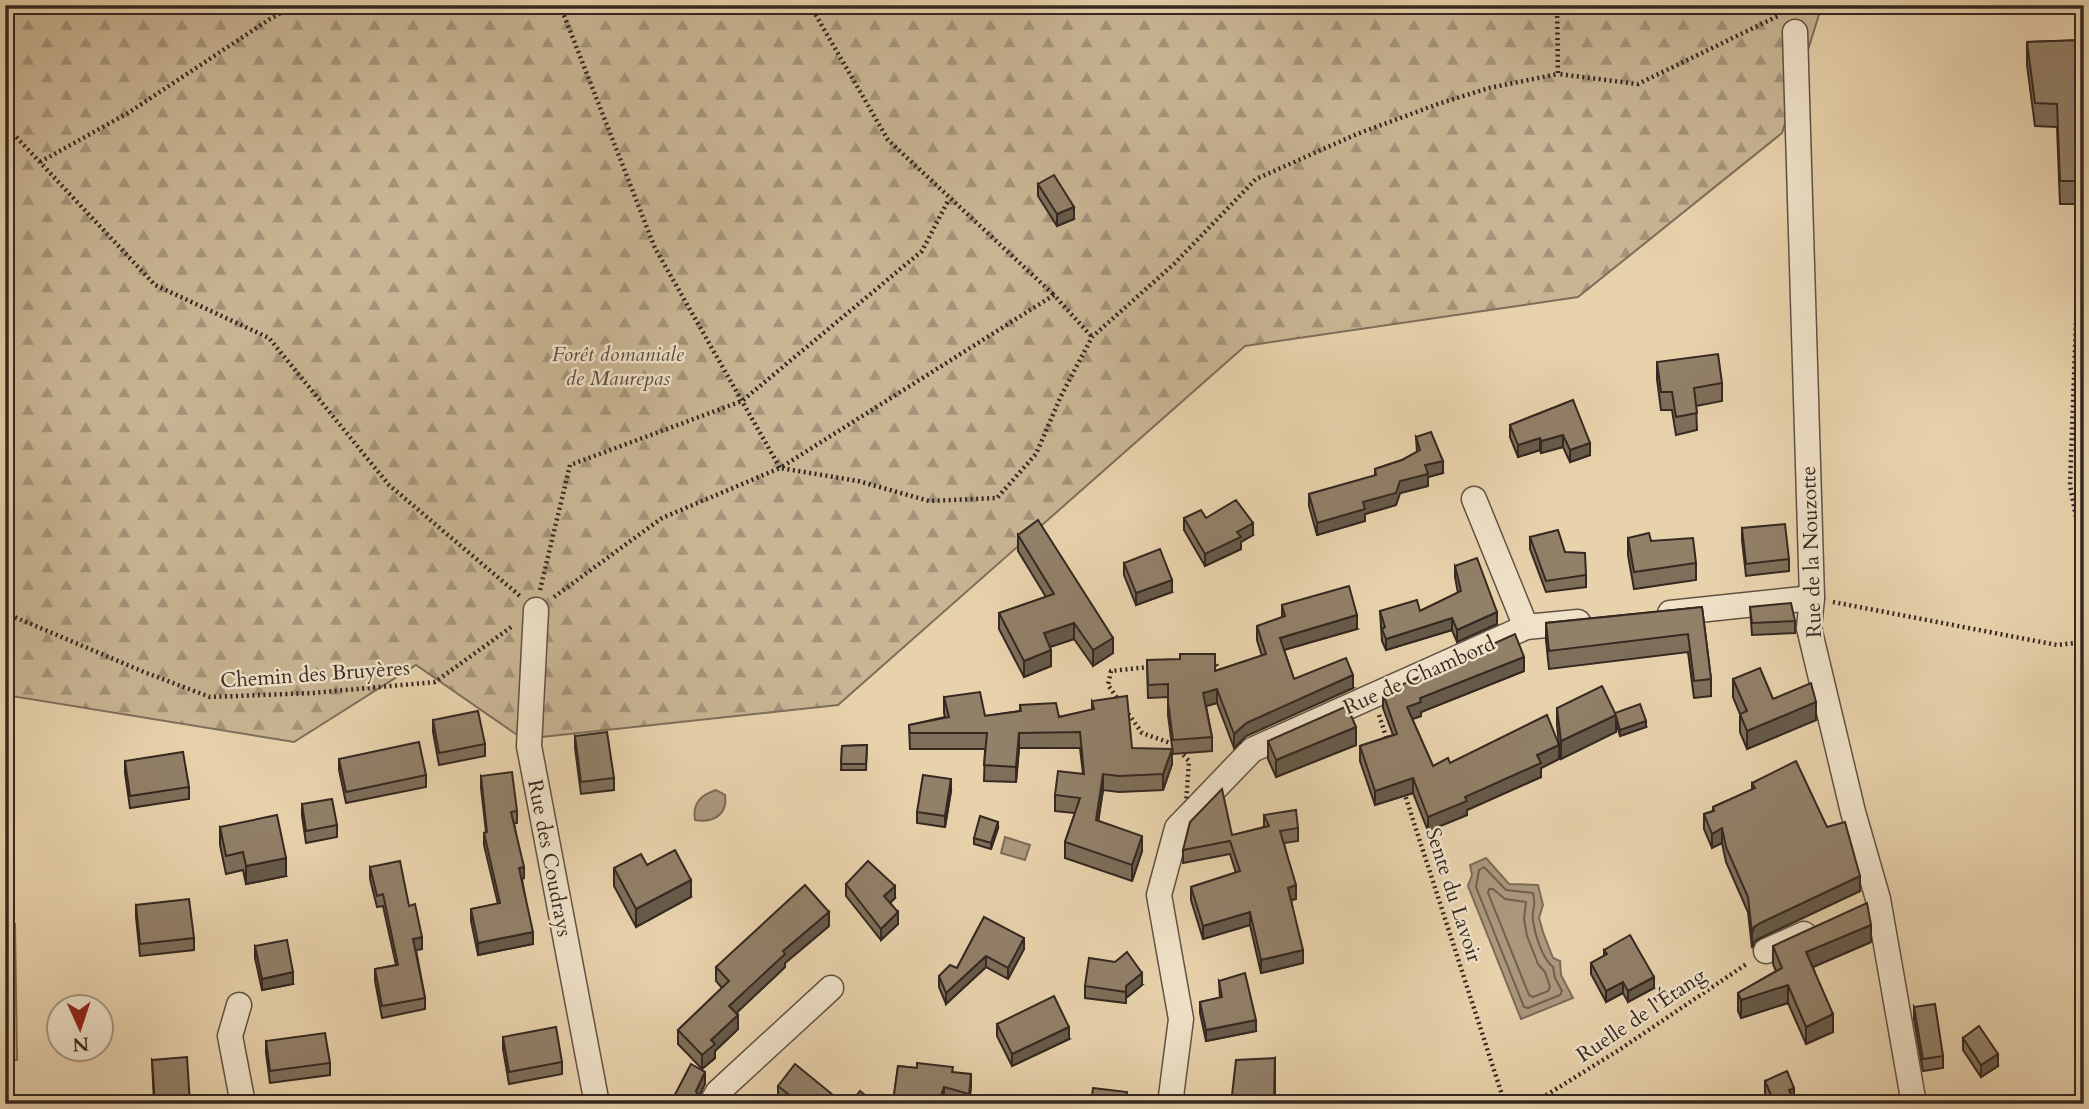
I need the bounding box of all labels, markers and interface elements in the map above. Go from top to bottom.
park label: Forêt domaniale de Maurepas [552,340,685,393]
street label: Rue de la Nouzotte [1794,466,1829,638]
street label: Rue de Chambord [1339,629,1500,722]
street label: Chemin des Bruyères [219,653,411,696]
street label: Rue des Coudrays [520,777,579,939]
street label: Sente du Lavoir [1418,824,1489,966]
street label: Ruelle de l'Étang [1571,961,1712,1069]
north arrow [46,993,116,1064]
text: N [71,1031,90,1057]

